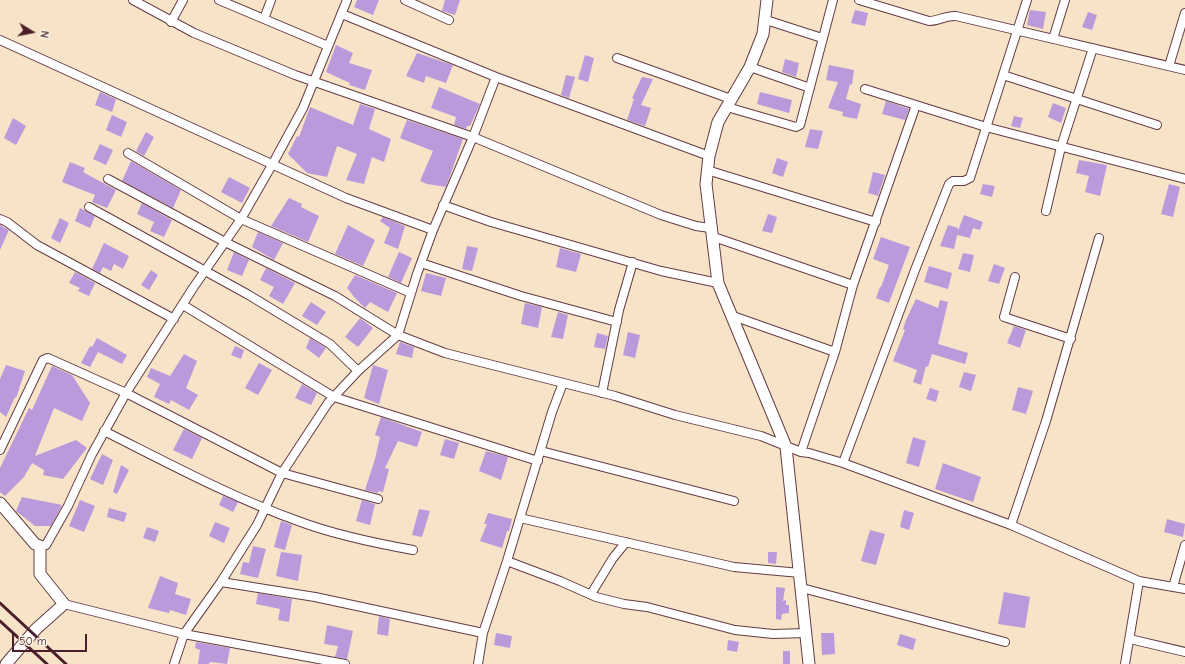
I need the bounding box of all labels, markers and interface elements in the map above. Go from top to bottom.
north arrow [12,12,52,52]
text: N [37,30,51,39]
scale bar [14,626,89,652]
text: 50 m [19,634,47,648]

